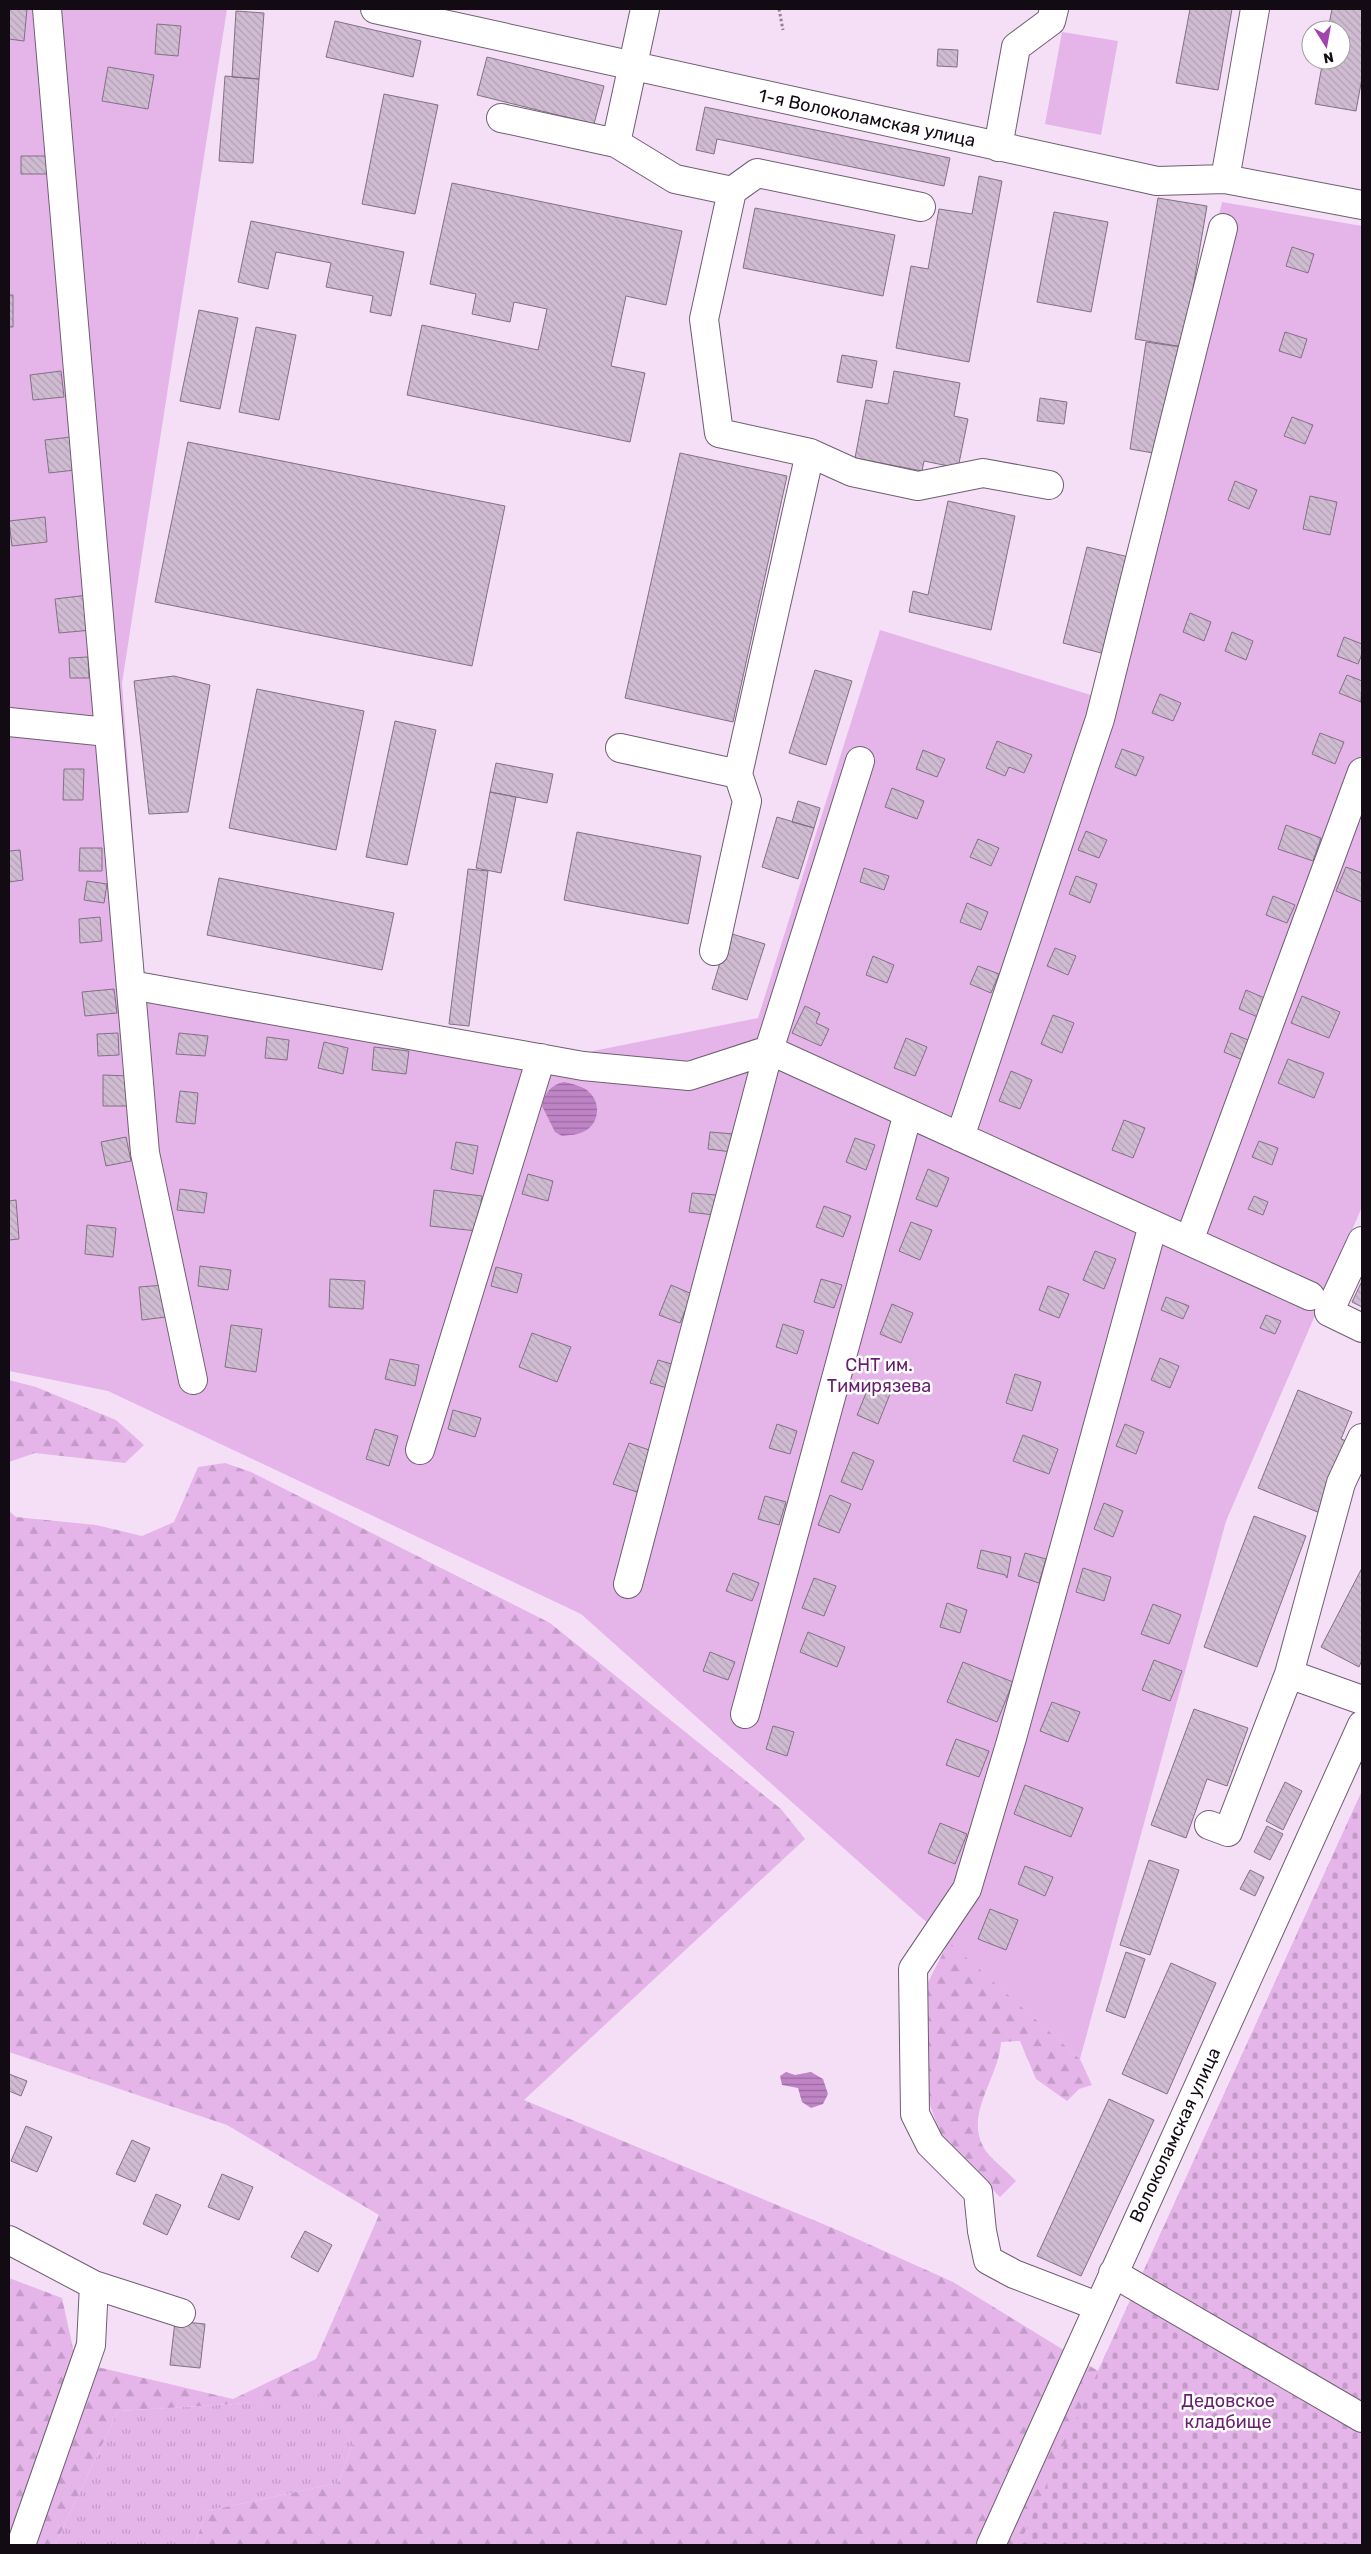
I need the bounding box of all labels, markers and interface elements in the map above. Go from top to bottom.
north arrow [1301,20,1351,70]
text: N [1322,48,1335,67]
street label: 1-я Волоколамская улица [757,84,977,152]
park label: СНТ им. Тимирязева [827,1354,931,1397]
street label: Волоколамская улица [1125,2044,1225,2226]
park label: Дедовское кладбище [1181,2390,1275,2433]

